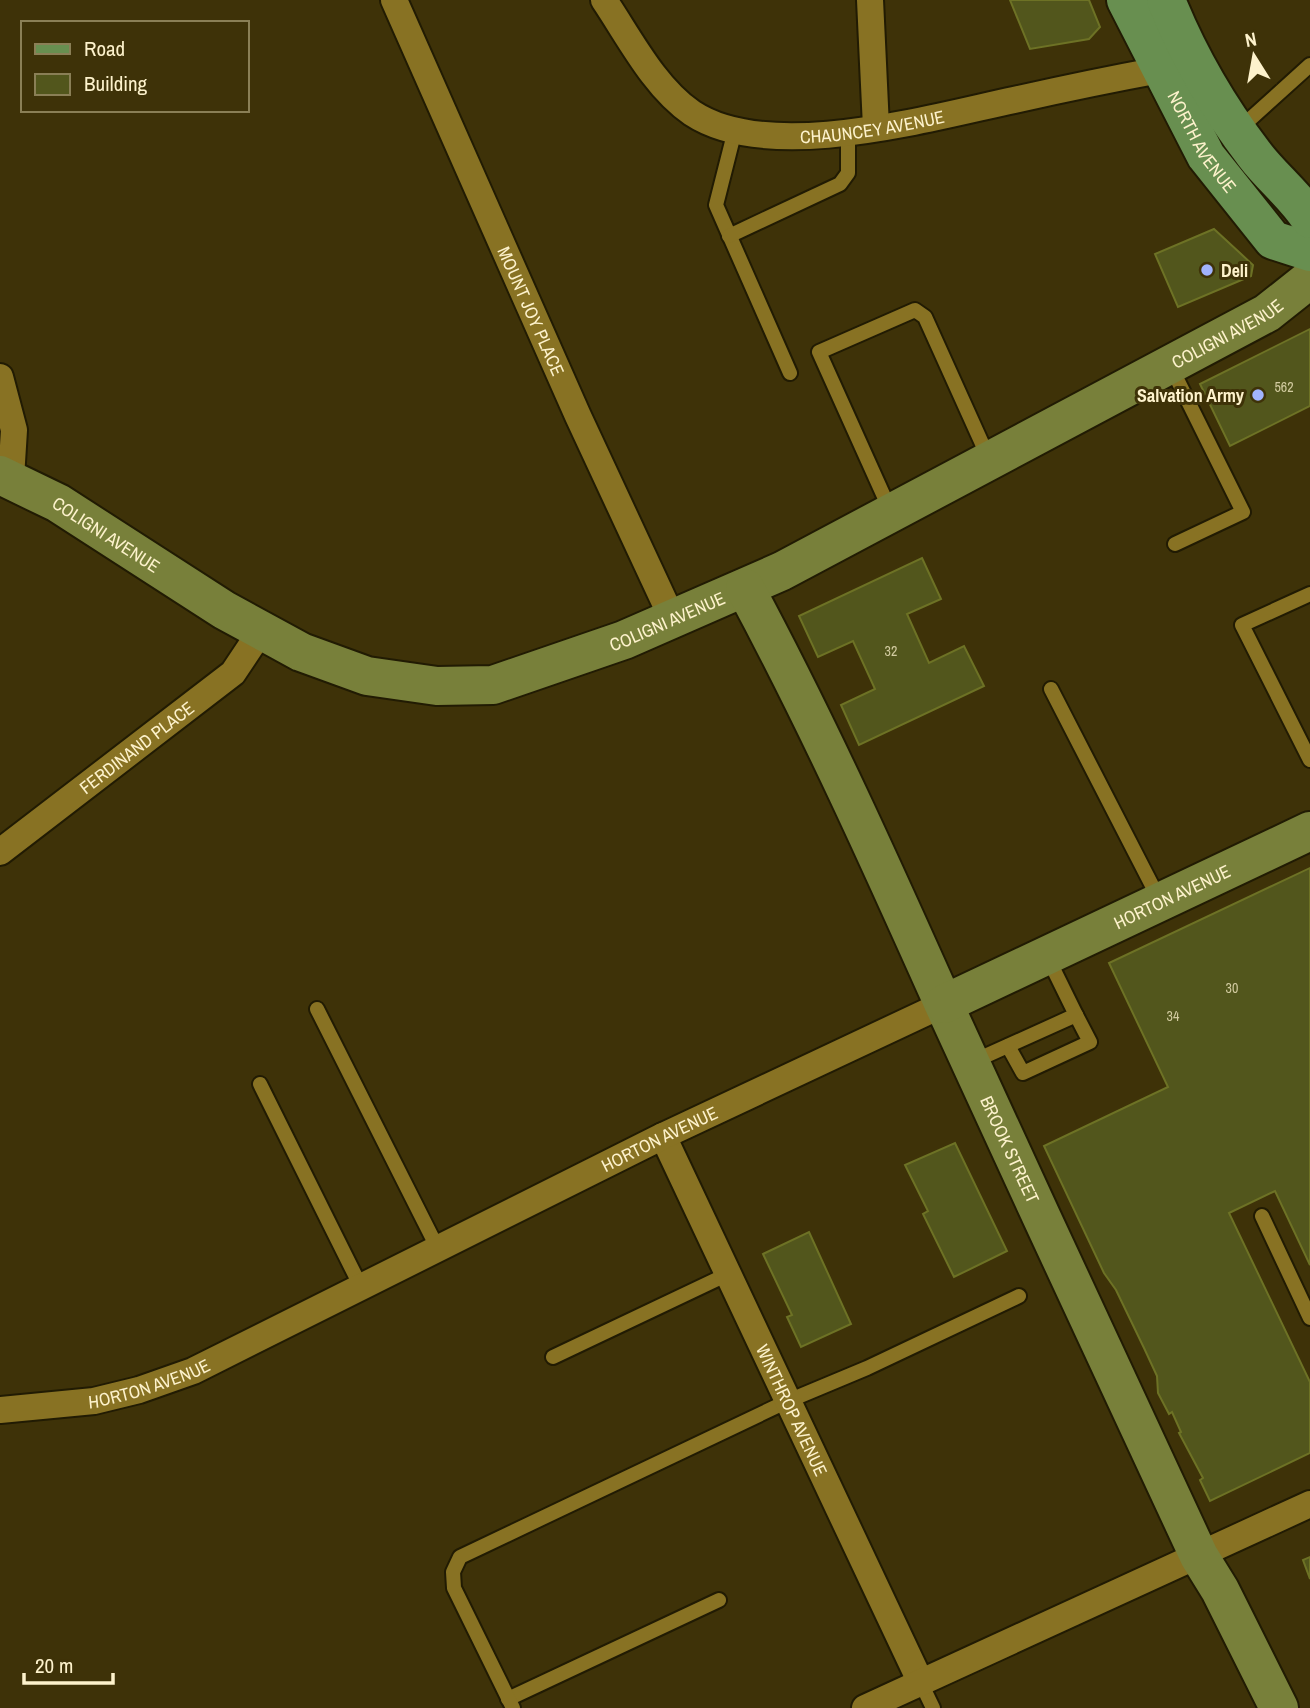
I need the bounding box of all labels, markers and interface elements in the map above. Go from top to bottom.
legend [21,21,248,112]
north arrow [1219,21,1289,91]
text: N [1243,25,1259,53]
text: Road [84,34,125,63]
text: Building [84,69,148,98]
street label: NORTH AVENUE [1162,86,1243,198]
street label: CHAUNCEY AVENUE [800,103,947,149]
street label: MOUNT JOY PLACE [492,242,571,380]
place label: Deli [1221,258,1248,283]
marker: Deli [1199,262,1215,278]
street label: COLIGNI AVENUE [1167,293,1288,374]
house number: 562 [1274,378,1294,396]
place label: Salvation Army [1137,383,1245,408]
marker: Salvation Army [1250,387,1266,403]
street label: COLIGNI AVENUE [48,490,165,578]
street label: COLIGNI AVENUE [606,585,729,657]
house number: 32 [885,642,897,660]
street label: FERDINAND PLACE [74,695,199,799]
street label: HORTON AVENUE [1109,858,1234,935]
house number: 30 [1226,979,1238,997]
house number: 34 [1167,1007,1180,1025]
street label: BROOK STREET [975,1092,1046,1207]
street label: HORTON AVENUE [597,1100,721,1177]
street label: WINTHROP AVENUE [750,1340,834,1480]
street label: HORTON AVENUE [87,1352,214,1414]
scale bar [24,1642,114,1686]
text: 20 m [35,1651,73,1680]

